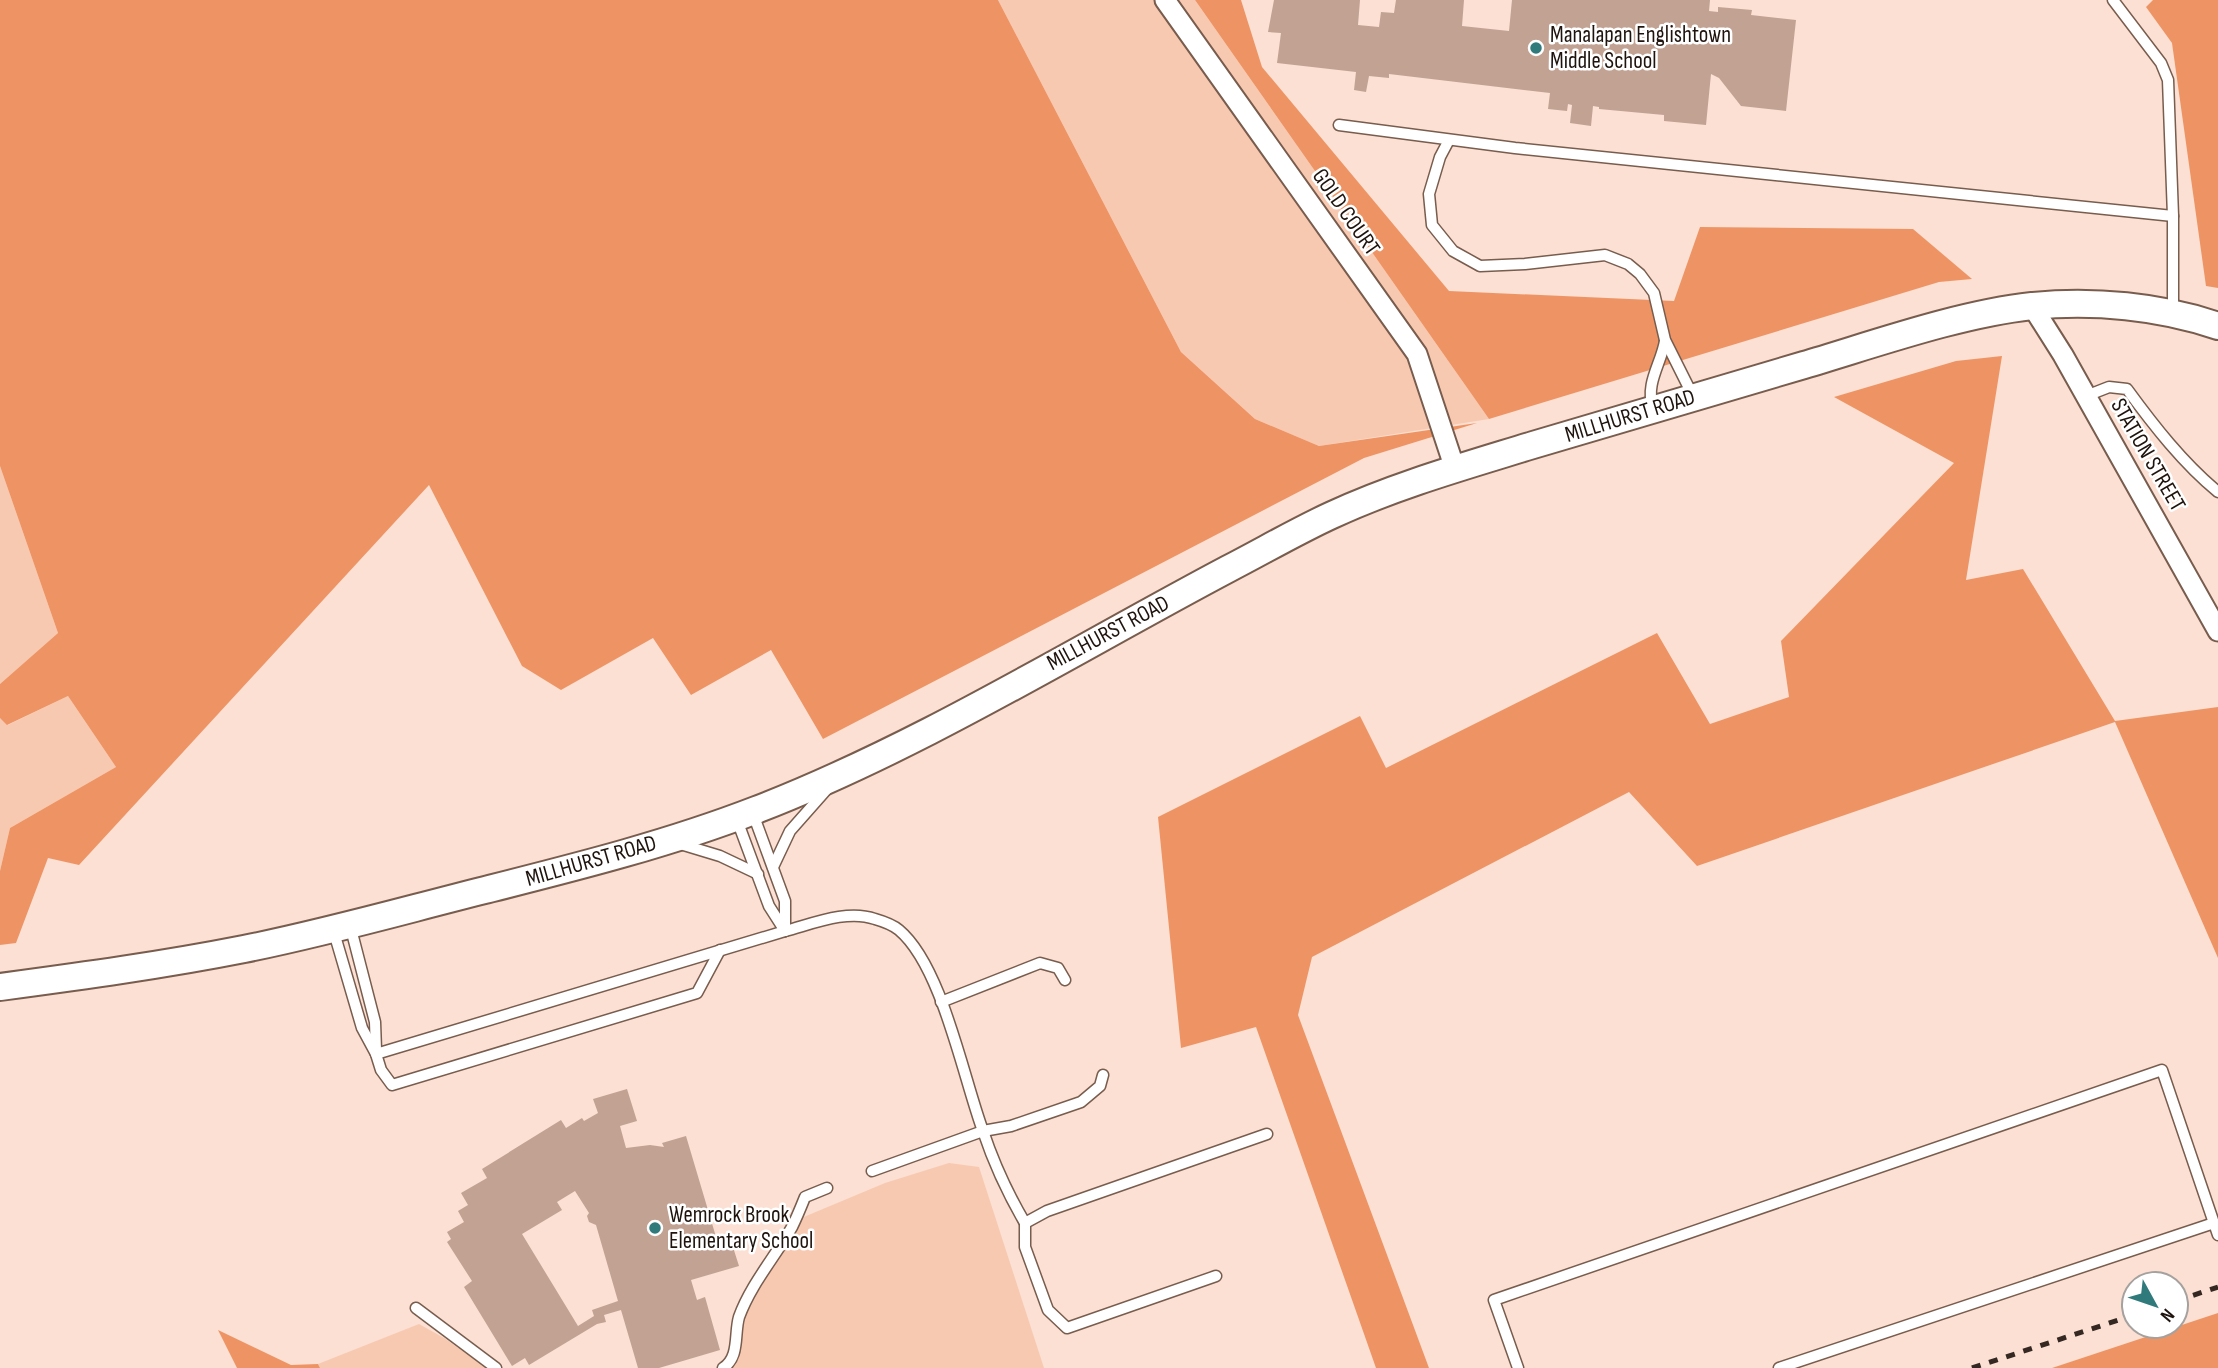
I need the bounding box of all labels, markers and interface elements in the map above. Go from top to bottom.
place label: Manalapan Englishtown Middle School [1550,21,1731,75]
marker: Manalapan Englishtown Middle School [1528,40,1544,56]
street label: GOLD COURT [1306,163,1386,261]
street label: MILLHURST ROAD [1562,383,1698,449]
street label: STATION STREET [2104,394,2192,516]
street label: MILLHURST ROAD [1042,589,1174,677]
street label: MILLHURST ROAD [522,829,660,893]
place label: Wemrock Brook Elementary School [669,1201,813,1255]
marker: Wemrock Brook Elementary School [647,1220,663,1236]
north arrow [2120,1270,2190,1340]
text: N [2155,1304,2179,1326]

